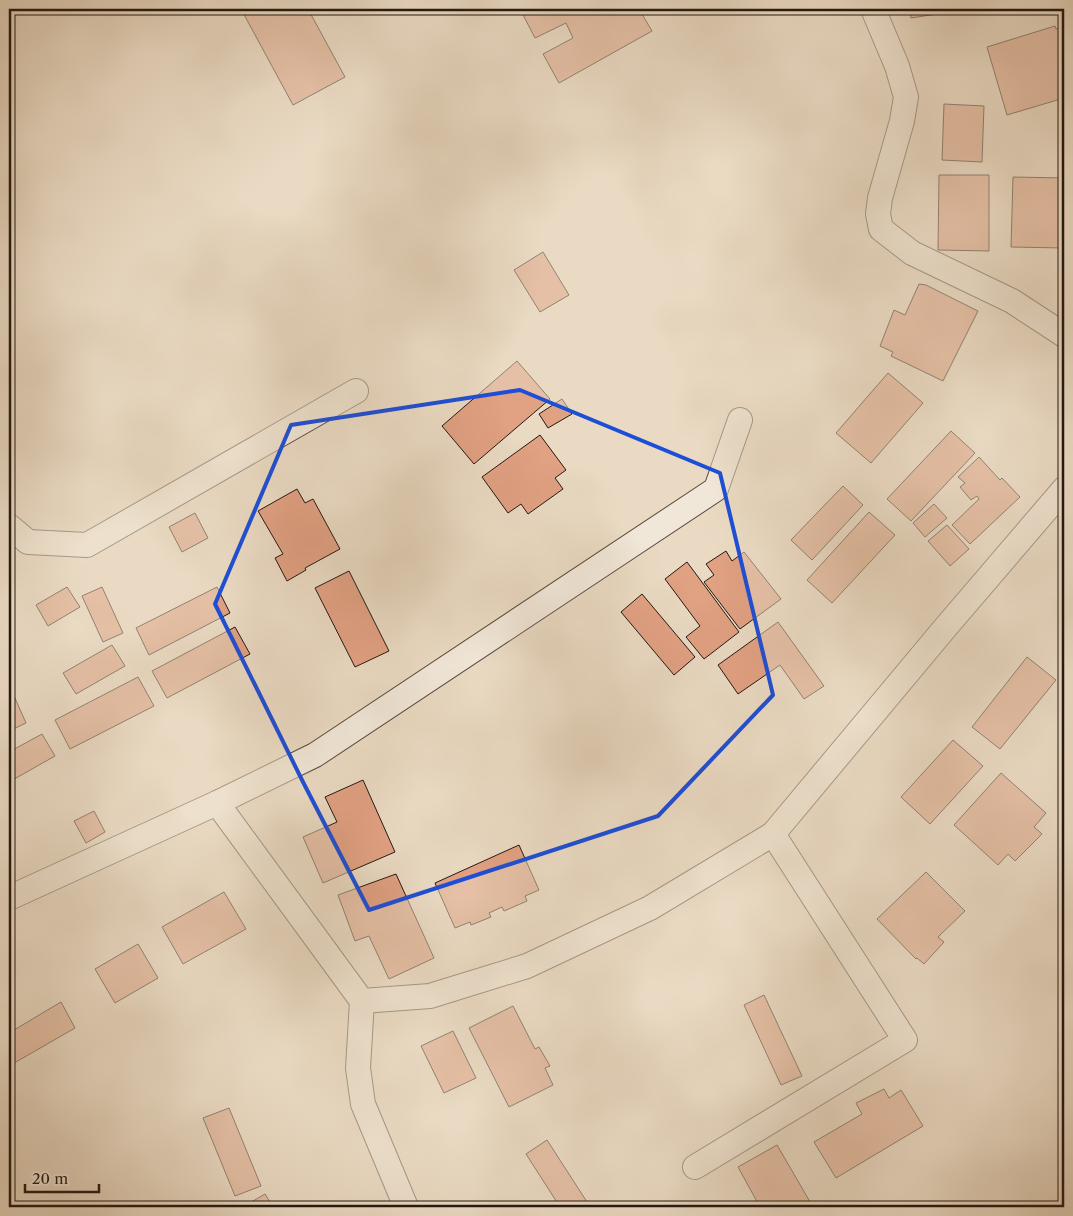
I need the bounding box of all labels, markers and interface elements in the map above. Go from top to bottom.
scale bar [25,1161,99,1193]
text: 20 m [32,1169,68,1188]

